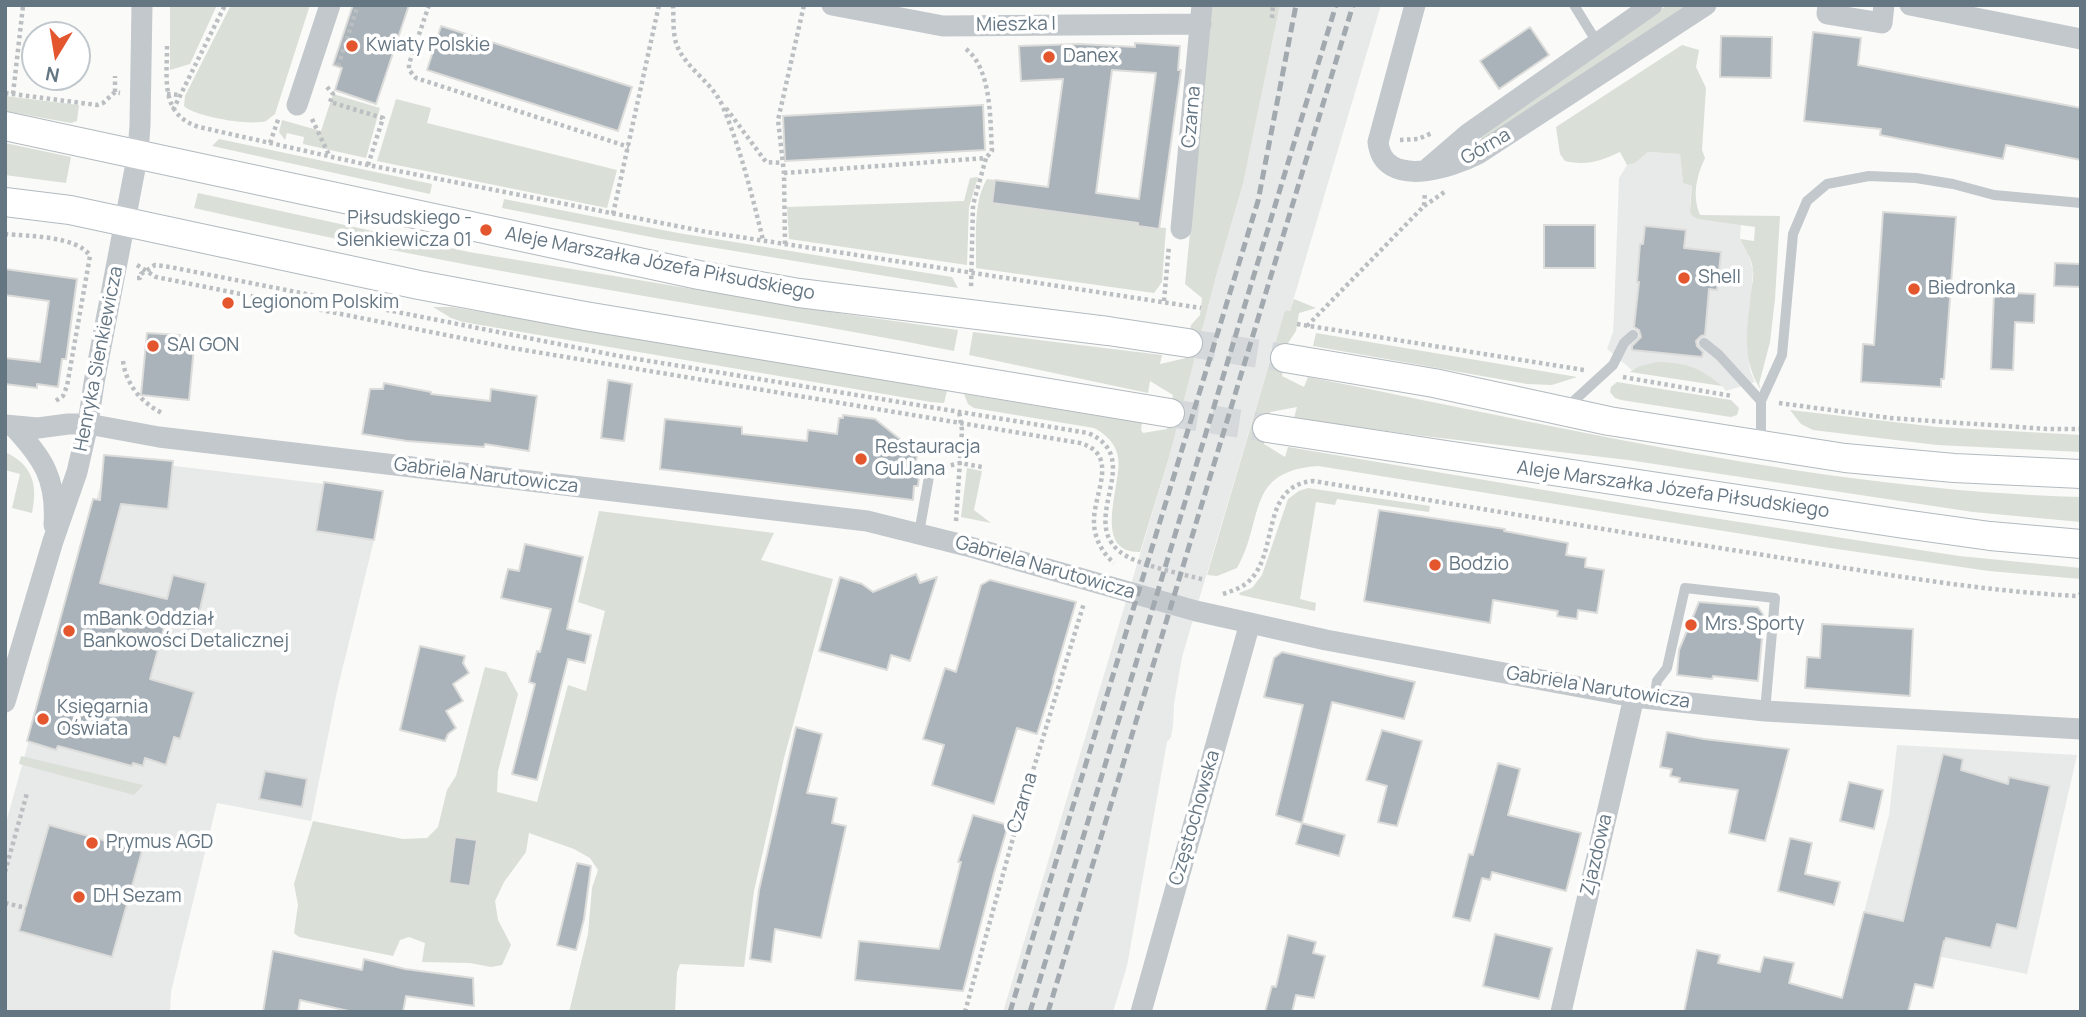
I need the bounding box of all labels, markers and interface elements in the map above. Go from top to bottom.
street label: Mieszka I [976,13,1056,37]
north arrow [21,21,91,91]
place label: Kwiaty Polskie [366,35,490,57]
marker: Kwiaty Polskie [344,38,360,54]
place label: Danex [1063,46,1118,68]
marker: Danex [1041,49,1057,65]
text: N [43,61,62,89]
street label: Czarna [1178,85,1206,149]
street label: Górna [1457,124,1515,170]
place label: Piłsudskiego - Sienkiewicza 01 [337,208,472,252]
marker: Piłsudskiego - Sienkiewicza 01 [478,222,494,238]
street label: Aleje Marszałka Józefa Piłsudskiego [503,223,817,305]
street label: Henryka Sienkiewicza [70,265,128,453]
place label: Shell [1698,267,1741,289]
marker: Shell [1676,270,1692,286]
place label: Biedronka [1928,278,2016,300]
marker: Biedronka [1906,281,1922,297]
place label: Legionom Polskim [242,292,399,314]
marker: Legionom Polskim [220,295,236,311]
place label: SAI GON [167,335,239,357]
marker: SAI GON [145,338,161,354]
place label: Restauracja GulJana [875,437,980,481]
marker: Restauracja GulJana [853,451,869,467]
street label: Gabriela Narutowicza [392,453,580,499]
street label: Aleje Marszałka Józefa Piłsudskiego [1515,457,1831,523]
street label: Gabriela Narutowicza [953,531,1137,605]
place label: Bodzio [1449,554,1509,576]
marker: Bodzio [1427,557,1443,573]
place label: mBank Oddział Bankowości Detalicznej [83,609,289,653]
place label: Mrs. Sporty [1705,614,1804,636]
marker: Mrs. Sporty [1683,617,1699,633]
marker: mBank Oddział Bankowości Detalicznej [61,623,77,639]
street label: Gabriela Narutowicza [1504,662,1692,714]
place label: Księgarnia Oświata [57,697,148,741]
marker: Księgarnia Oświata [35,711,51,727]
street label: Częstochowska [1165,748,1225,888]
street label: Czarna [1003,770,1043,836]
street label: Zjazdowa [1577,812,1617,898]
place label: Prymus AGD [106,832,213,854]
marker: Prymus AGD [84,835,100,851]
place label: DH Sezam [93,886,182,908]
marker: DH Sezam [71,889,87,905]

